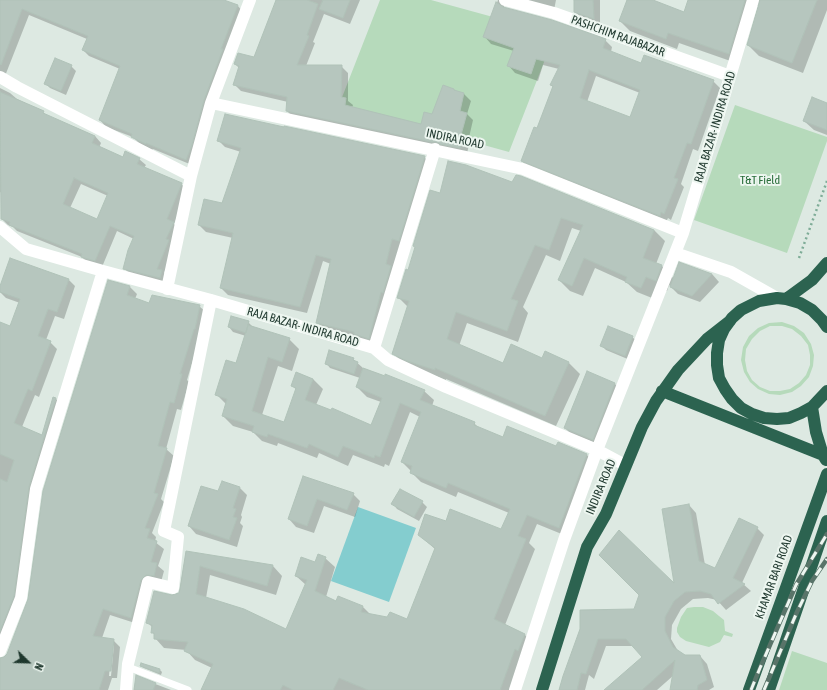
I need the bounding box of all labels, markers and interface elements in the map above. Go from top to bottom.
street label: PASHCHIM RAJABAZAR [569,12,667,60]
street label: RAJA BAZAR- INDIRA ROAD [691,70,739,184]
street label: INDIRA ROAD [425,126,485,152]
park label: T&T Field [740,173,780,187]
street label: RAJA BAZAR- INDIRA ROAD [245,304,361,350]
street label: INDIRA ROAD [583,457,619,517]
street label: KHAMAR BARI ROAD [752,533,796,621]
north arrow [8,642,48,682]
text: N [32,661,46,672]

